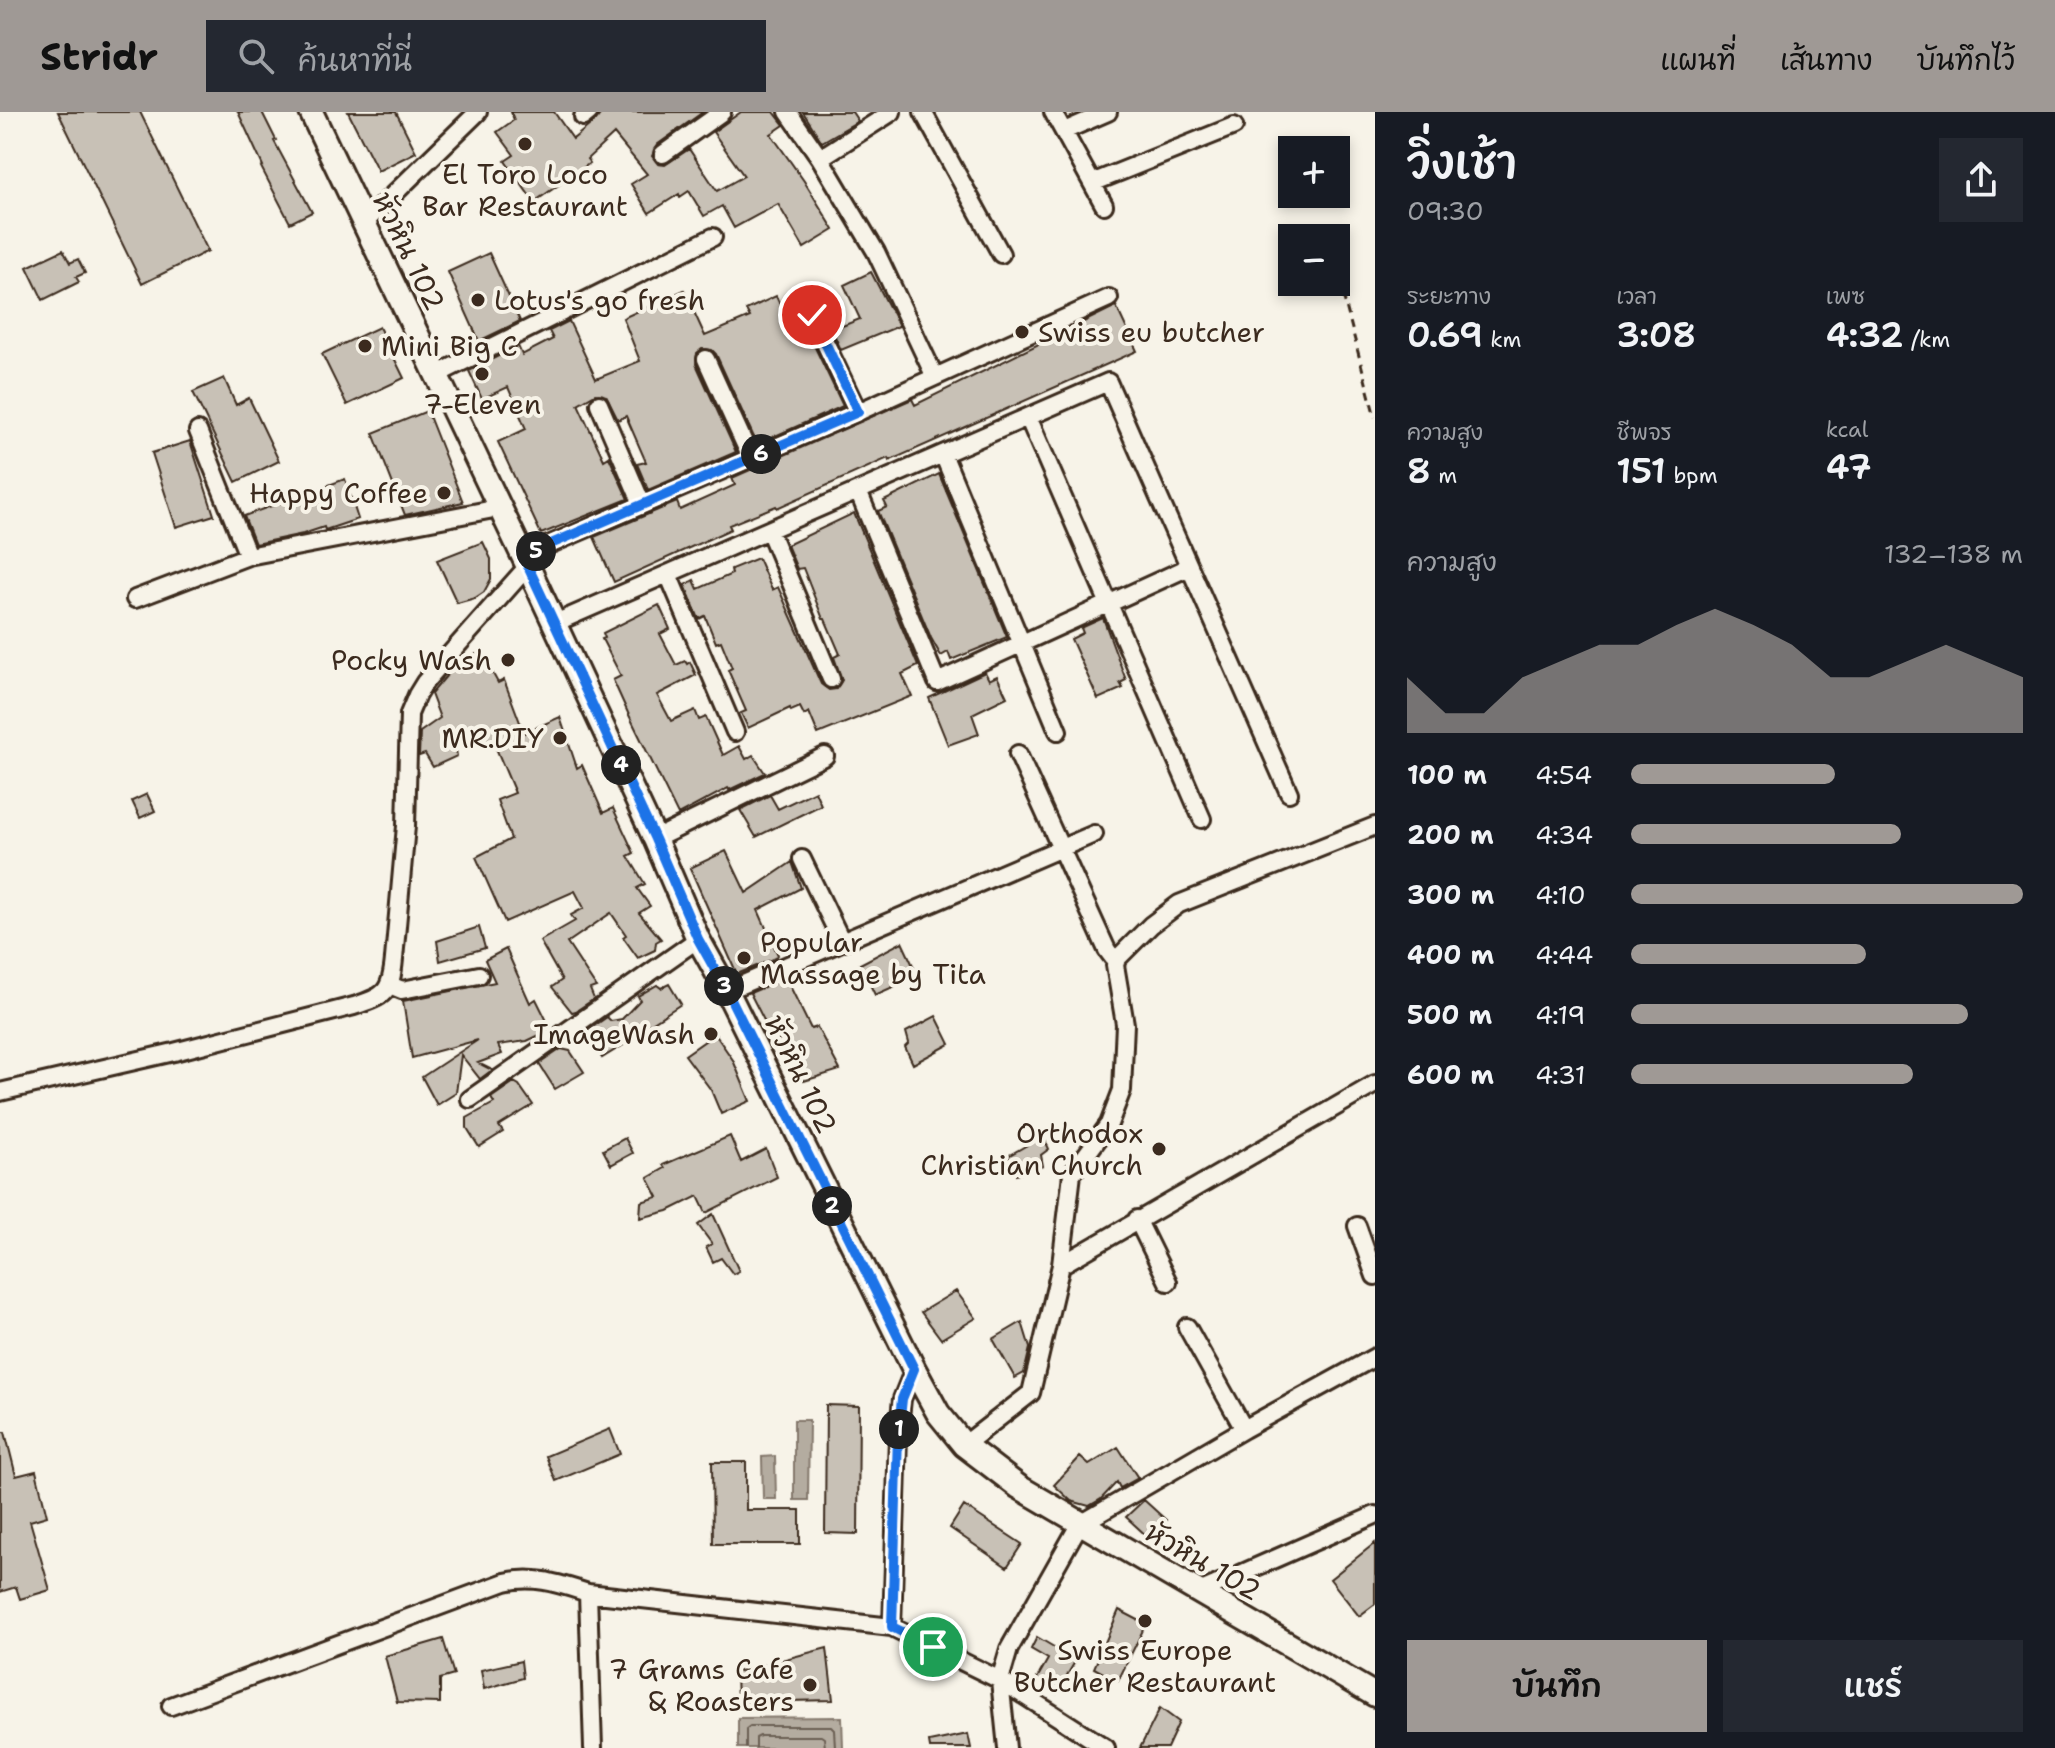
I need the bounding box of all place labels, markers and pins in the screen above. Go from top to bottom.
marker: El Toro Loco Bar Restaurant [516,135,534,153]
place label: El Toro Loco Bar Restaurant [422,155,628,225]
place label: Lotus's go fresh [494,281,705,319]
pin [778,281,846,349]
marker: Lotus's go fresh [469,291,487,309]
place label: Swiss eu butcher [1038,313,1265,351]
marker: Swiss eu butcher [1013,323,1031,341]
place label: Mini Big C [381,327,518,365]
marker: Mini Big C [356,337,374,355]
marker: 7-Eleven [473,365,491,383]
place label: 7-Eleven [423,385,541,423]
pin: 6 [741,434,781,474]
place label: Happy Coffee [249,474,428,512]
marker: Happy Coffee [435,484,453,502]
pin: 5 [516,531,556,571]
place label: Pocky Wash [331,641,492,679]
marker: Pocky Wash [499,651,517,669]
place label: MR.DIY [442,719,544,757]
marker: MR.DIY [551,729,569,747]
pin: 4 [601,745,641,785]
place label: Popular Massage by Tita [760,923,986,993]
marker: Popular Massage by Tita [735,949,753,967]
pin: 3 [704,966,744,1006]
place label: ImageWash [533,1015,695,1053]
marker: ImageWash [702,1025,720,1043]
place label: Orthodox Christian Church [921,1114,1143,1184]
marker: Orthodox Christian Church [1150,1140,1168,1158]
pin: 2 [812,1186,852,1226]
pin: 1 [879,1409,919,1449]
marker: Swiss Europe Butcher Restaurant [1136,1612,1154,1630]
pin [899,1613,967,1681]
place label: Swiss Europe Butcher Restaurant [1014,1631,1276,1701]
place label: 7 Grams Cafe & Roasters [609,1650,794,1720]
marker: 7 Grams Cafe & Roasters [801,1676,819,1694]

